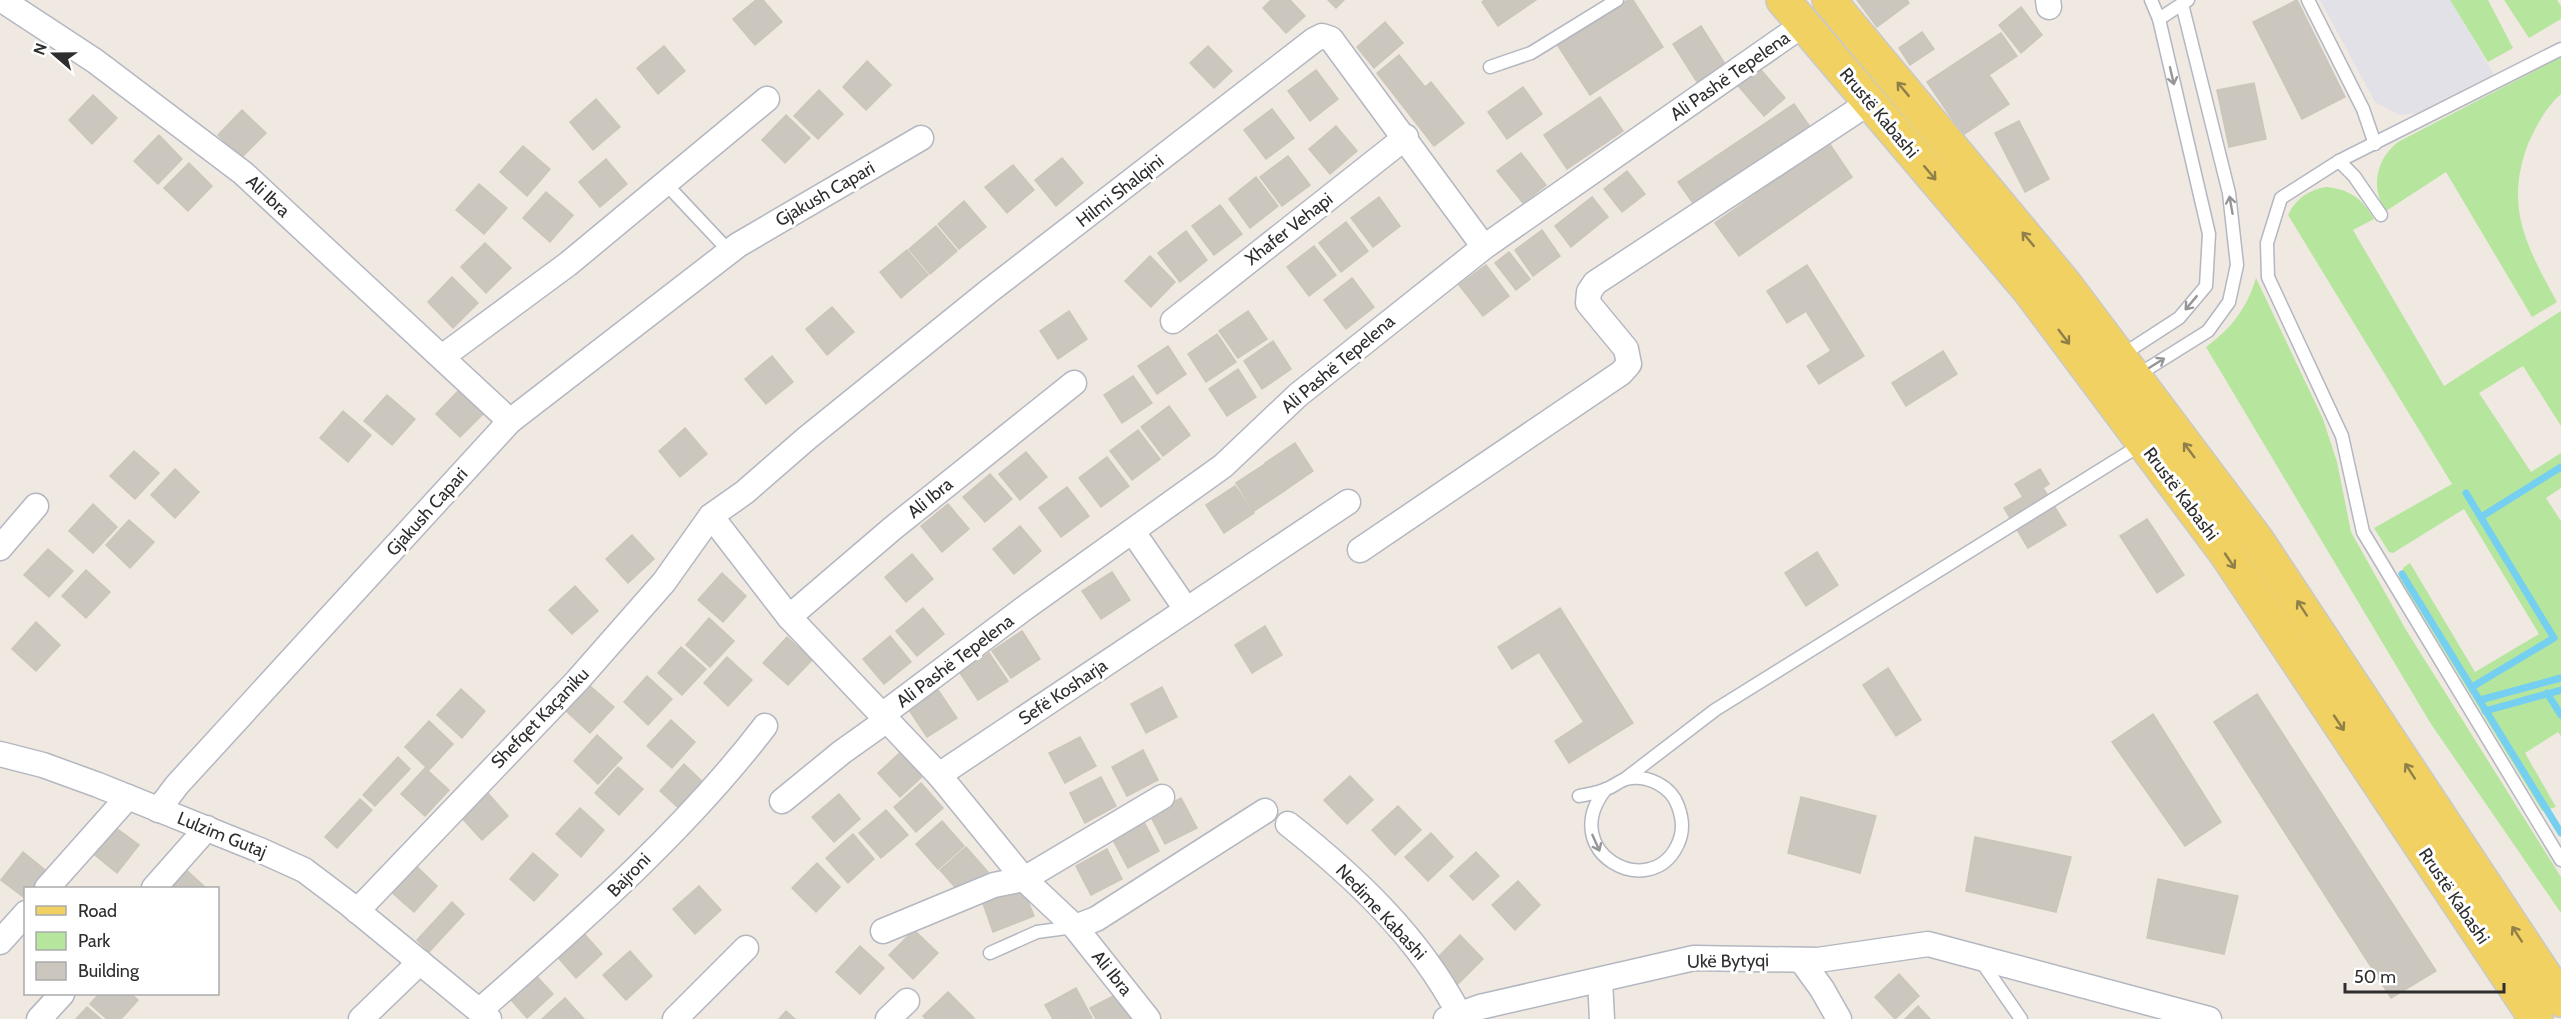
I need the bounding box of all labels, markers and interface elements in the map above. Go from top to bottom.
north arrow [24,24,84,84]
street label: Ali Pashë Tepelena [1666,26,1794,125]
text: N [30,40,51,58]
street label: Rrustë Kabashi [1835,63,1923,163]
one-way arrow [2167,66,2179,85]
one-way arrow [1897,81,1910,97]
street label: Hilmi Shalqini [1072,150,1168,232]
street label: Gjakush Capari [771,157,879,231]
one-way arrow [1923,165,1936,181]
street label: Ali Ibra [242,170,295,222]
street label: Xhafer Vehapi [1241,188,1337,270]
one-way arrow [2225,195,2236,215]
one-way arrow [2021,231,2034,247]
one-way arrow [2185,295,2198,311]
street label: Ali Pashë Tepelena [1277,310,1399,418]
one-way arrow [2058,328,2070,344]
one-way arrow [2148,357,2165,369]
one-way arrow [2183,442,2195,458]
street label: Rrustë Kabashi [2139,443,2223,545]
street label: Gjakush Capari [382,463,472,561]
street label: Ali Ibra [903,473,957,523]
one-way arrow [2224,552,2236,568]
one-way arrow [2296,601,2308,617]
street label: Ali Pashë Tepelena [892,610,1018,712]
street label: Sefë Kosharja [1014,654,1112,730]
street label: Shefqet Kaçaniku [486,663,594,773]
one-way arrow [2332,714,2345,731]
one-way arrow [2403,763,2415,780]
street label: Lulzim Gutaj [174,807,270,863]
one-way arrow [1591,834,1602,852]
street label: Rrustë Kabashi [2414,844,2494,948]
street label: Bajroni [603,848,655,902]
street label: Nedime Kabashi [1331,860,1431,964]
legend [24,887,219,995]
text: Road [78,900,117,922]
one-way arrow [2511,926,2523,942]
text: Park [78,930,111,952]
street label: Ali Ibra [1087,946,1137,1000]
street label: Ukë Bytyqi [1687,949,1769,973]
scale bar [2345,956,2504,994]
text: Building [78,960,140,982]
text: 50 m [2354,966,2396,988]

